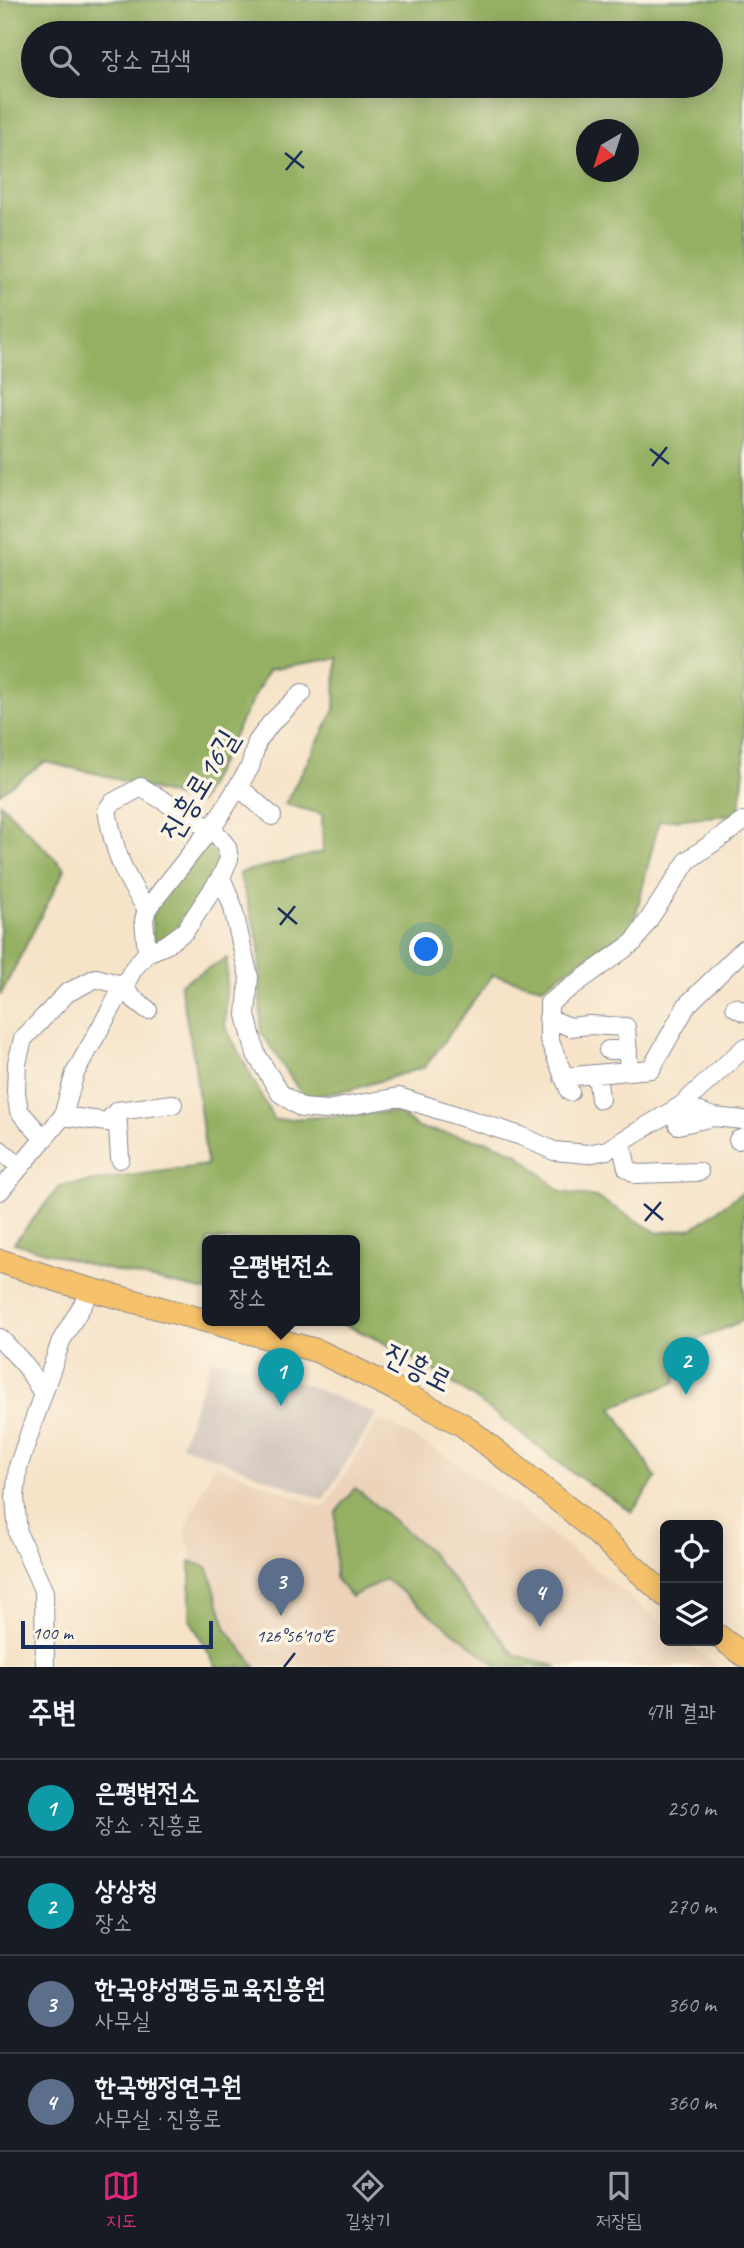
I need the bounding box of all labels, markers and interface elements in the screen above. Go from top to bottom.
search box [21,21,723,98]
icon: search [45,41,83,79]
text: 장소 검색 [101,43,191,76]
north arrow [576,119,639,182]
street label: 진흥로16길 [151,722,247,848]
your location [409,932,443,966]
popup [202,1235,360,1326]
text: 은평변전소 [229,1249,333,1282]
text: 장소 [229,1283,266,1312]
street label: 진흥로 [377,1334,459,1400]
pin: 2 [663,1337,709,1395]
pin: 1 [258,1348,304,1406]
map controls [660,1520,723,1646]
button: locate [660,1520,723,1583]
pin: 3 [258,1558,304,1616]
pin: 4 [517,1569,563,1627]
button: layers [660,1583,723,1646]
scale bar [21,1618,214,1650]
text: 100 m [32,1621,73,1645]
text: 126°56'10"E [256,1625,336,1647]
text: 주변 [28,1693,76,1731]
text: 4개 결과 [645,1698,716,1727]
text: 은평변전소 [95,1776,200,1809]
text: 1 [46,1794,56,1823]
text: 250 m [667,1794,716,1823]
text: 장소 · 진흥로 [95,1810,203,1839]
text: 상상청 [95,1874,158,1907]
text: 2 [46,1892,56,1921]
text: 270 m [667,1892,716,1921]
text: 장소 [95,1908,132,1937]
text: 한국양성평등교육진흥원 [95,1972,325,2005]
text: 3 [46,1990,56,2019]
text: 360 m [667,1990,716,2019]
text: 사무실 [95,2006,151,2035]
text: 한국행정연구원 [95,2070,241,2103]
text: 4 [46,2088,56,2117]
text: 360 m [667,2088,716,2117]
text: 사무실 · 진흥로 [95,2104,221,2133]
tab: 지도 [102,2167,140,2234]
tab: 길찾기 [345,2167,391,2234]
tab: 저장됨 [596,2167,642,2234]

